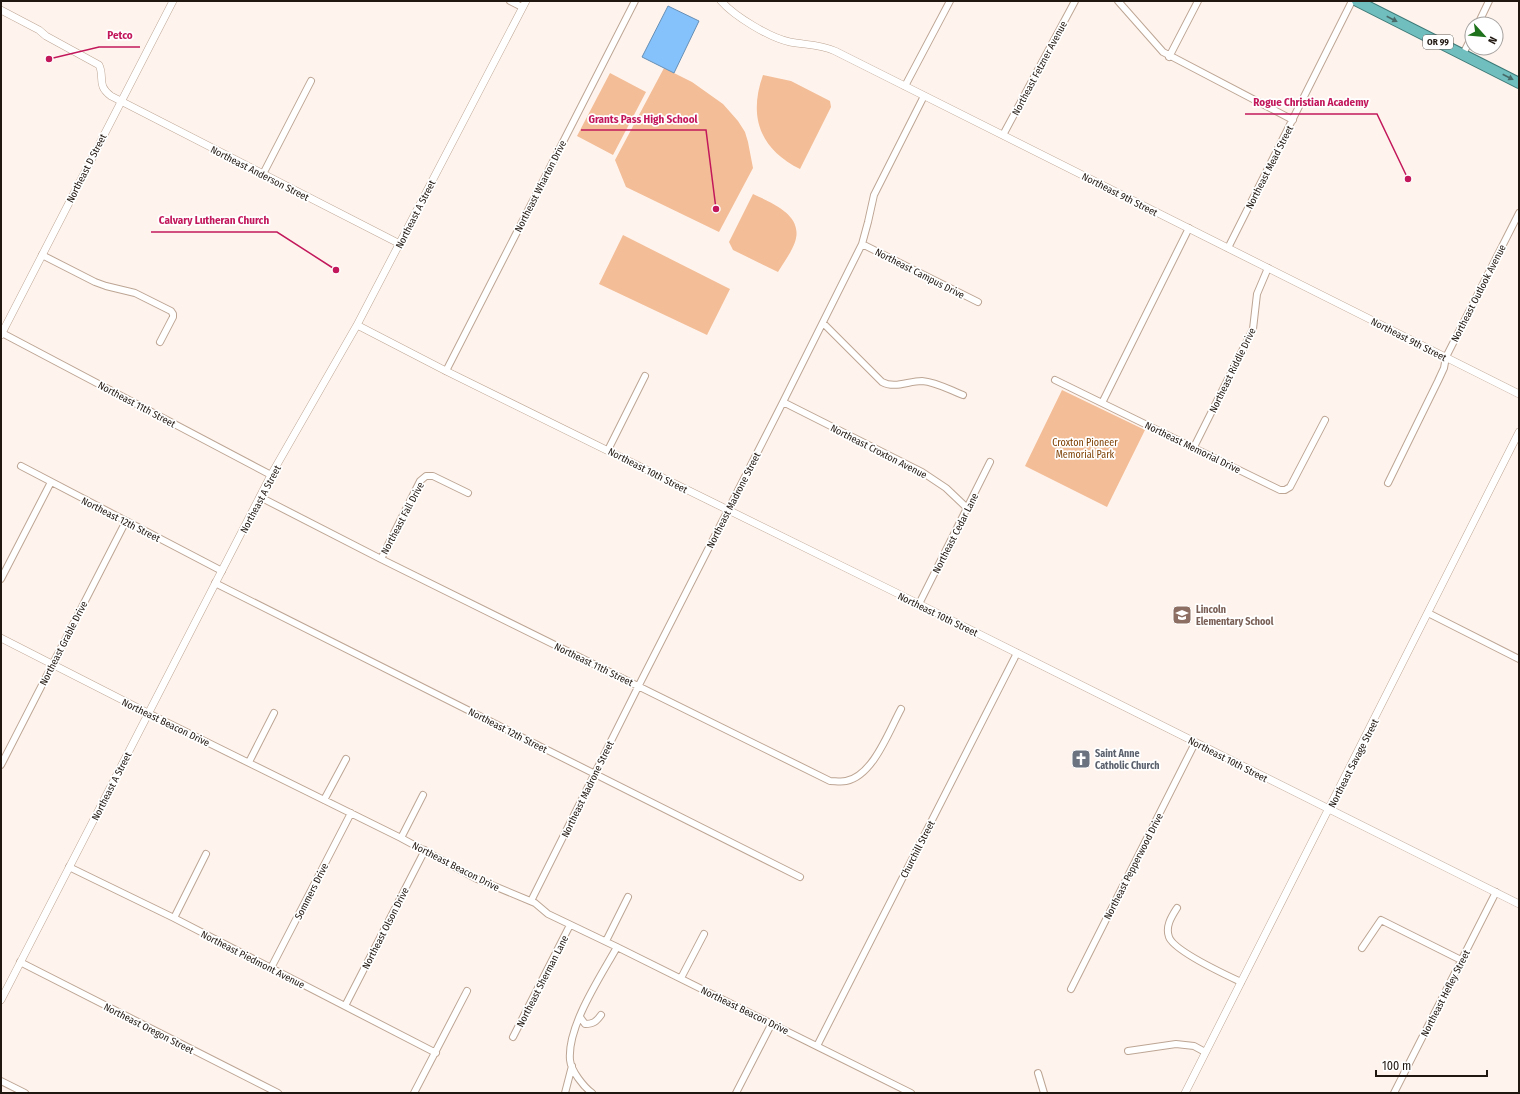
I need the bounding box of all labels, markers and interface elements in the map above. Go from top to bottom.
one-way arrow [1386,15,1398,22]
north arrow [1464,16,1504,56]
street label: Northeast Fetzner Avenue [1010,19,1070,118]
callout: Petco [99,24,140,47]
text: Petco [107,29,133,42]
text: N [1485,34,1500,46]
road number: OR 99 [1423,35,1453,49]
one-way arrow [1502,74,1514,80]
callout: Rogue Christian Academy [1245,91,1377,114]
text: Rogue Christian Academy [1253,96,1369,109]
callout: Grants Pass High School [581,107,706,130]
text: Grants Pass High School [588,113,699,126]
street label: Northeast Mead Street [1244,123,1296,211]
street label: Northeast D Street [64,131,110,205]
street label: Northeast Wharton Drive [513,139,569,234]
street label: Northeast Anderson Street [208,144,311,204]
street label: Northeast 9th Street [1080,171,1160,219]
street label: Northeast A Street [393,178,439,251]
callout: Calvary Lutheran Church [151,209,277,232]
text: Calvary Lutheran Church [159,214,269,227]
street label: Northeast Outlook Avenue [1449,243,1509,344]
street label: Northeast Campus Drive [873,246,966,302]
street label: Northeast 9th Street [1369,316,1449,364]
street label: Northeast Riddle Drive [1207,326,1259,415]
street label: Northeast 11th Street [96,379,178,431]
street label: Northeast Memorial Drive [1143,420,1242,476]
street label: Northeast Croxton Avenue [828,422,929,481]
park label: Croxton Pioneer Memorial Park [1052,437,1118,461]
street label: Northeast 10th Street [606,446,690,496]
street label: Northeast Madrone Street [705,450,764,550]
street label: Northeast A Street [238,463,284,535]
street label: Northeast Fall Drive [379,480,427,557]
street label: Northeast Cedar Lane [930,491,981,576]
street label: Northeast 12th Street [79,495,163,545]
street label: Northeast 10th Street [896,590,980,640]
street label: Northeast Grable Drive [37,599,90,688]
school or university icon: Lincoln Elementary School [1171,604,1193,626]
place label: Lincoln Elementary School [1196,604,1274,628]
street label: Northeast 11th Street [552,641,636,689]
street label: Northeast Beacon Drive [120,696,212,749]
street label: Northeast 12th Street [466,706,550,756]
street label: Northeast Savage Street [1326,716,1382,810]
street label: Northeast 10th Street [1186,735,1270,785]
street label: Northeast Madrone Street [559,739,617,840]
church icon: Saint Anne Catholic Church [1070,748,1092,770]
place label: Saint Anne Catholic Church [1095,748,1160,772]
street label: Northeast A Street [89,750,135,823]
street label: Northeast Pepperwood Drive [1102,811,1166,922]
street label: Churchill Street [898,818,938,880]
street label: Northeast Beacon Drive [410,840,501,894]
street label: Sommers Drive [293,861,331,922]
street label: Northeast Olson Drive [360,886,412,971]
street label: Northeast Piedmont Avenue [199,928,306,991]
street label: Northeast Sherman Lane [515,934,571,1029]
street label: Northeast Hefley Street [1419,947,1473,1039]
street label: Northeast Beacon Drive [699,984,791,1037]
street label: Northeast Oregon Street [102,1001,196,1057]
scale bar [1376,1052,1487,1078]
text: 100 m [1382,1059,1411,1073]

